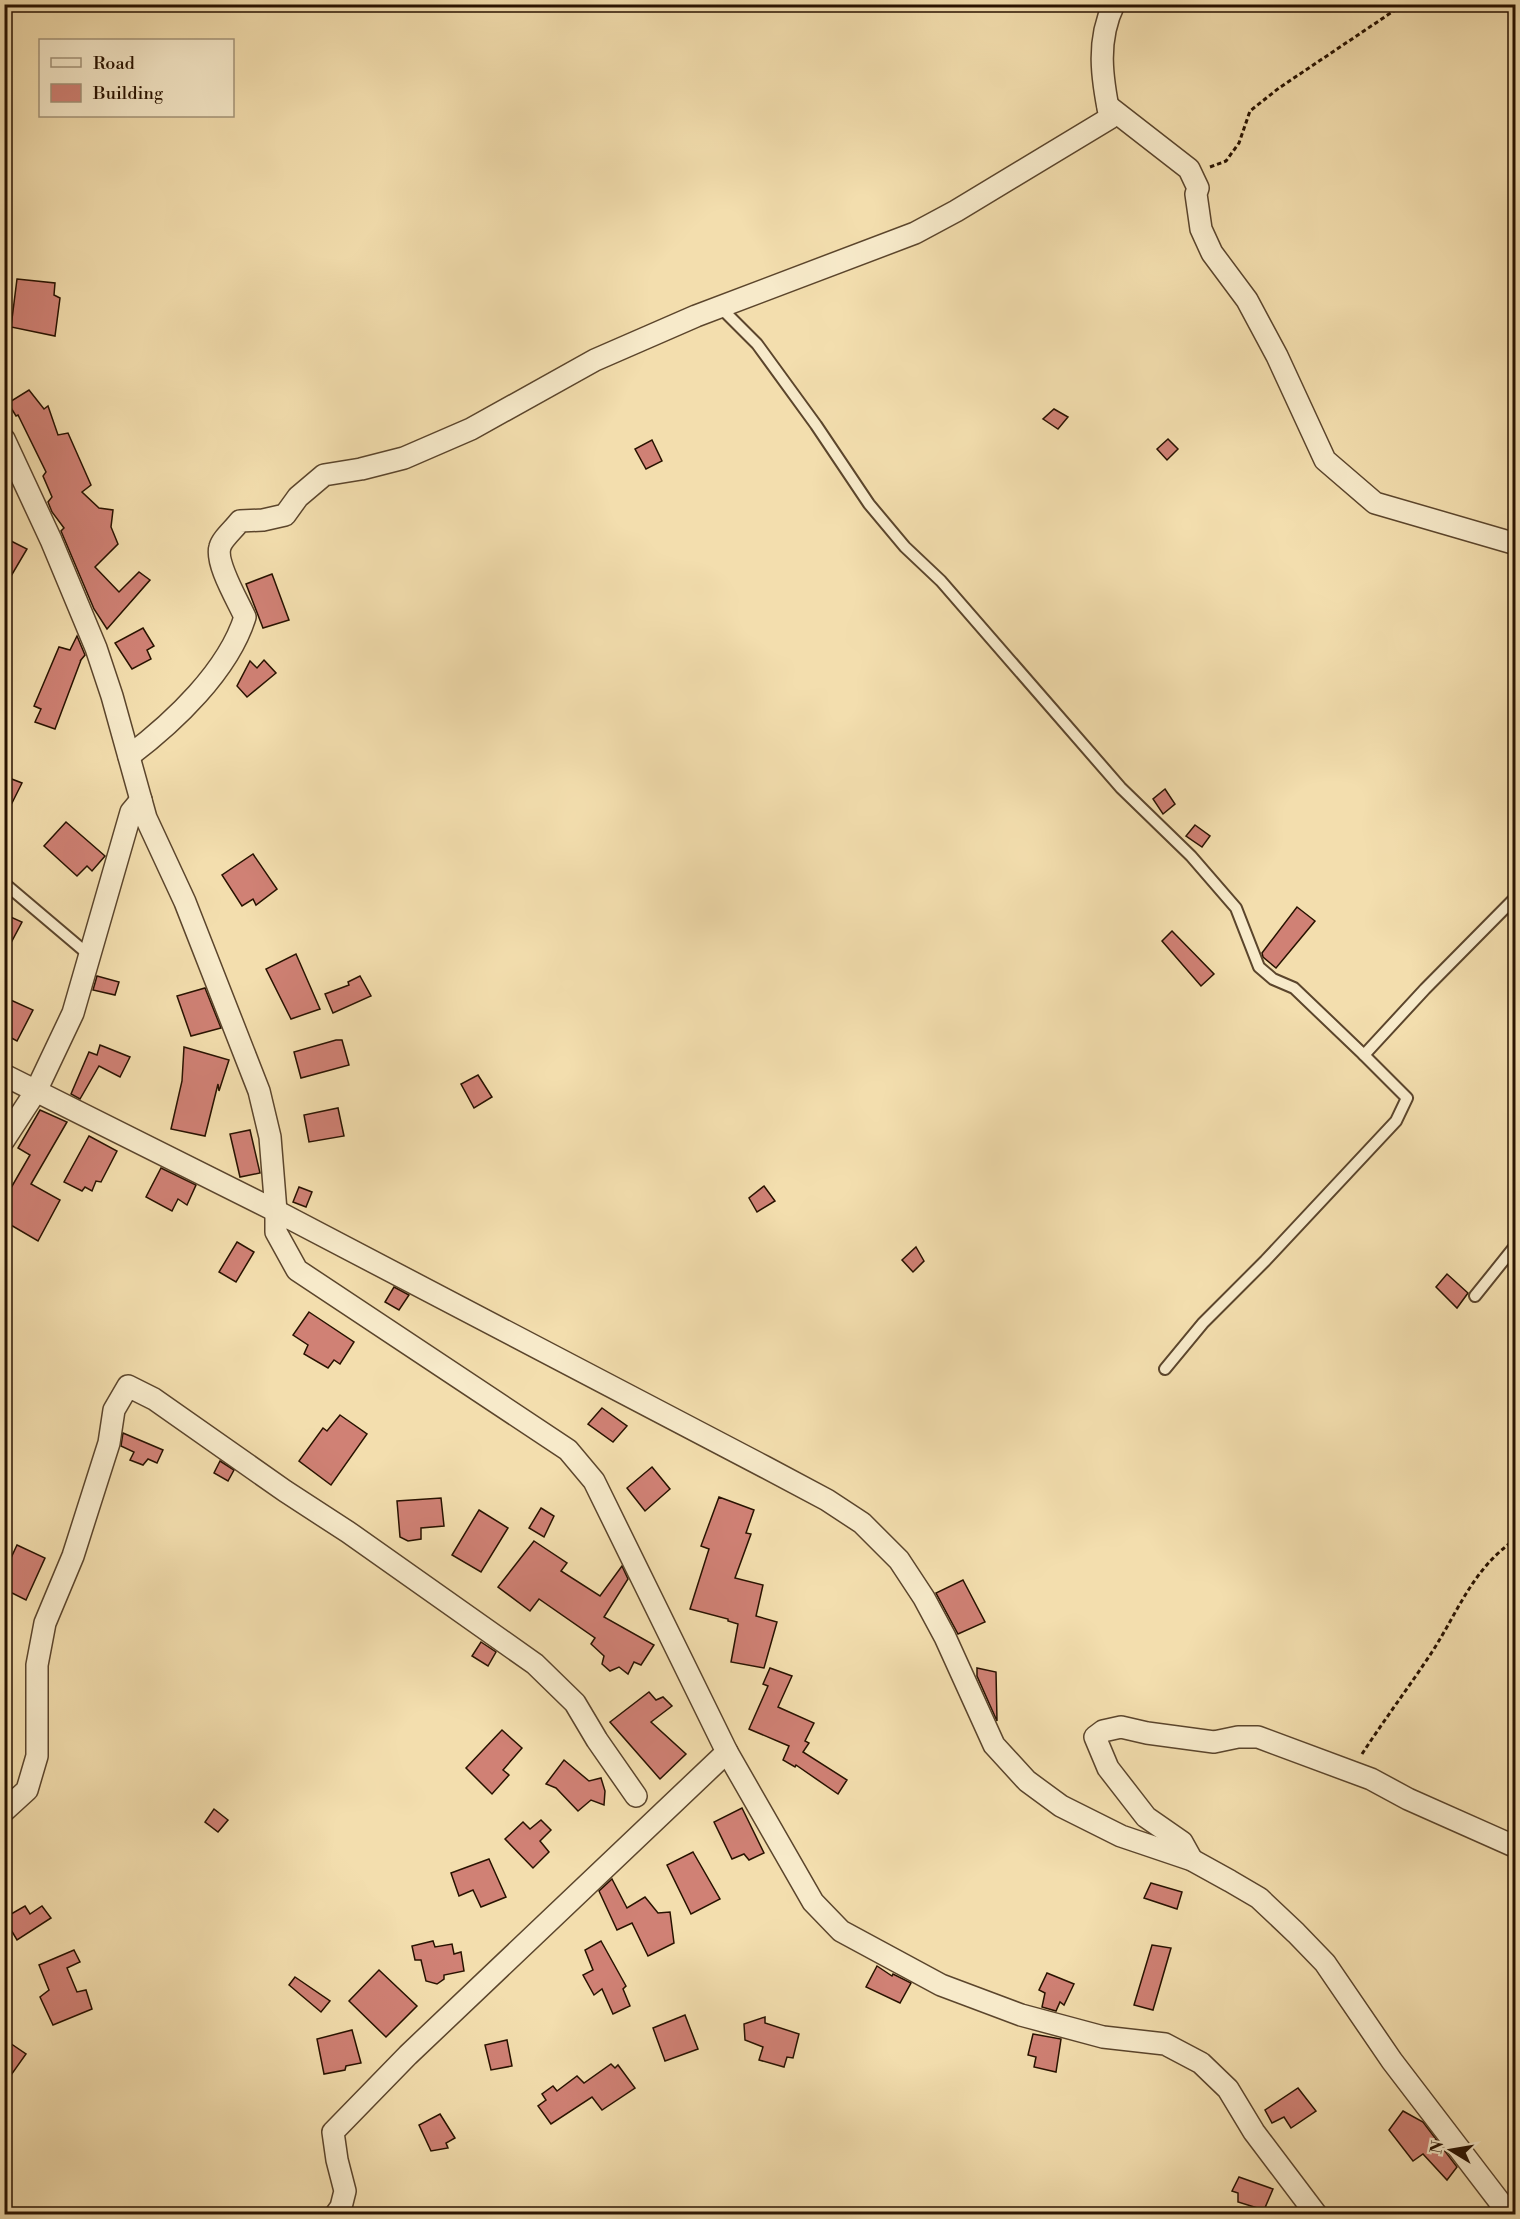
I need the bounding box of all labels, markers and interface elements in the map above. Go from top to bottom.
legend [39,39,234,117]
text: Road [93,52,136,75]
text: Building [92,82,164,105]
north arrow [1421,2120,1481,2180]
text: N [1426,2139,1448,2155]

